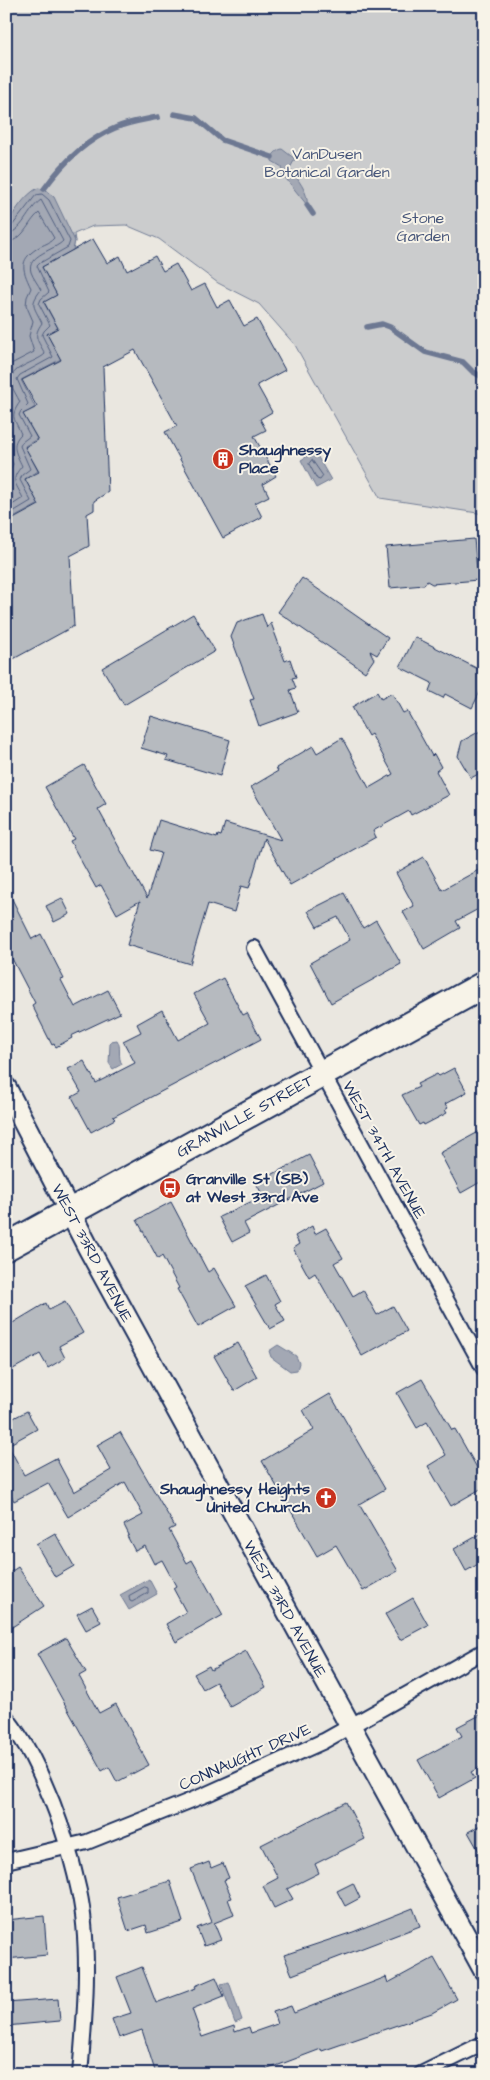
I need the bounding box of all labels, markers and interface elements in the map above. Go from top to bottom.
park label: VanDusen Botanical Garden [264,143,390,183]
park label: Stone Garden [397,207,449,247]
place label: Shaughnessy Place [238,439,331,479]
building icon: Shaughnessy Place [211,447,235,471]
street label: GRANVILLE STREET [172,1069,318,1163]
street label: WEST 34TH AVENUE [337,1077,431,1223]
place label: Granville St (SB) at West 33rd Ave [185,1168,319,1208]
bus stop icon: Granville St (SB) at West 33rd Ave [158,1176,182,1200]
street label: WEST 33RD AVENUE [46,1180,138,1327]
place label: Shaughnessy Heights United Church [159,1478,311,1518]
church icon: Shaughnessy Heights United Church [314,1486,338,1510]
street label: WEST 33RD AVENUE [238,1536,332,1682]
street label: CONNAUGHT DRIVE [176,1718,315,1796]

